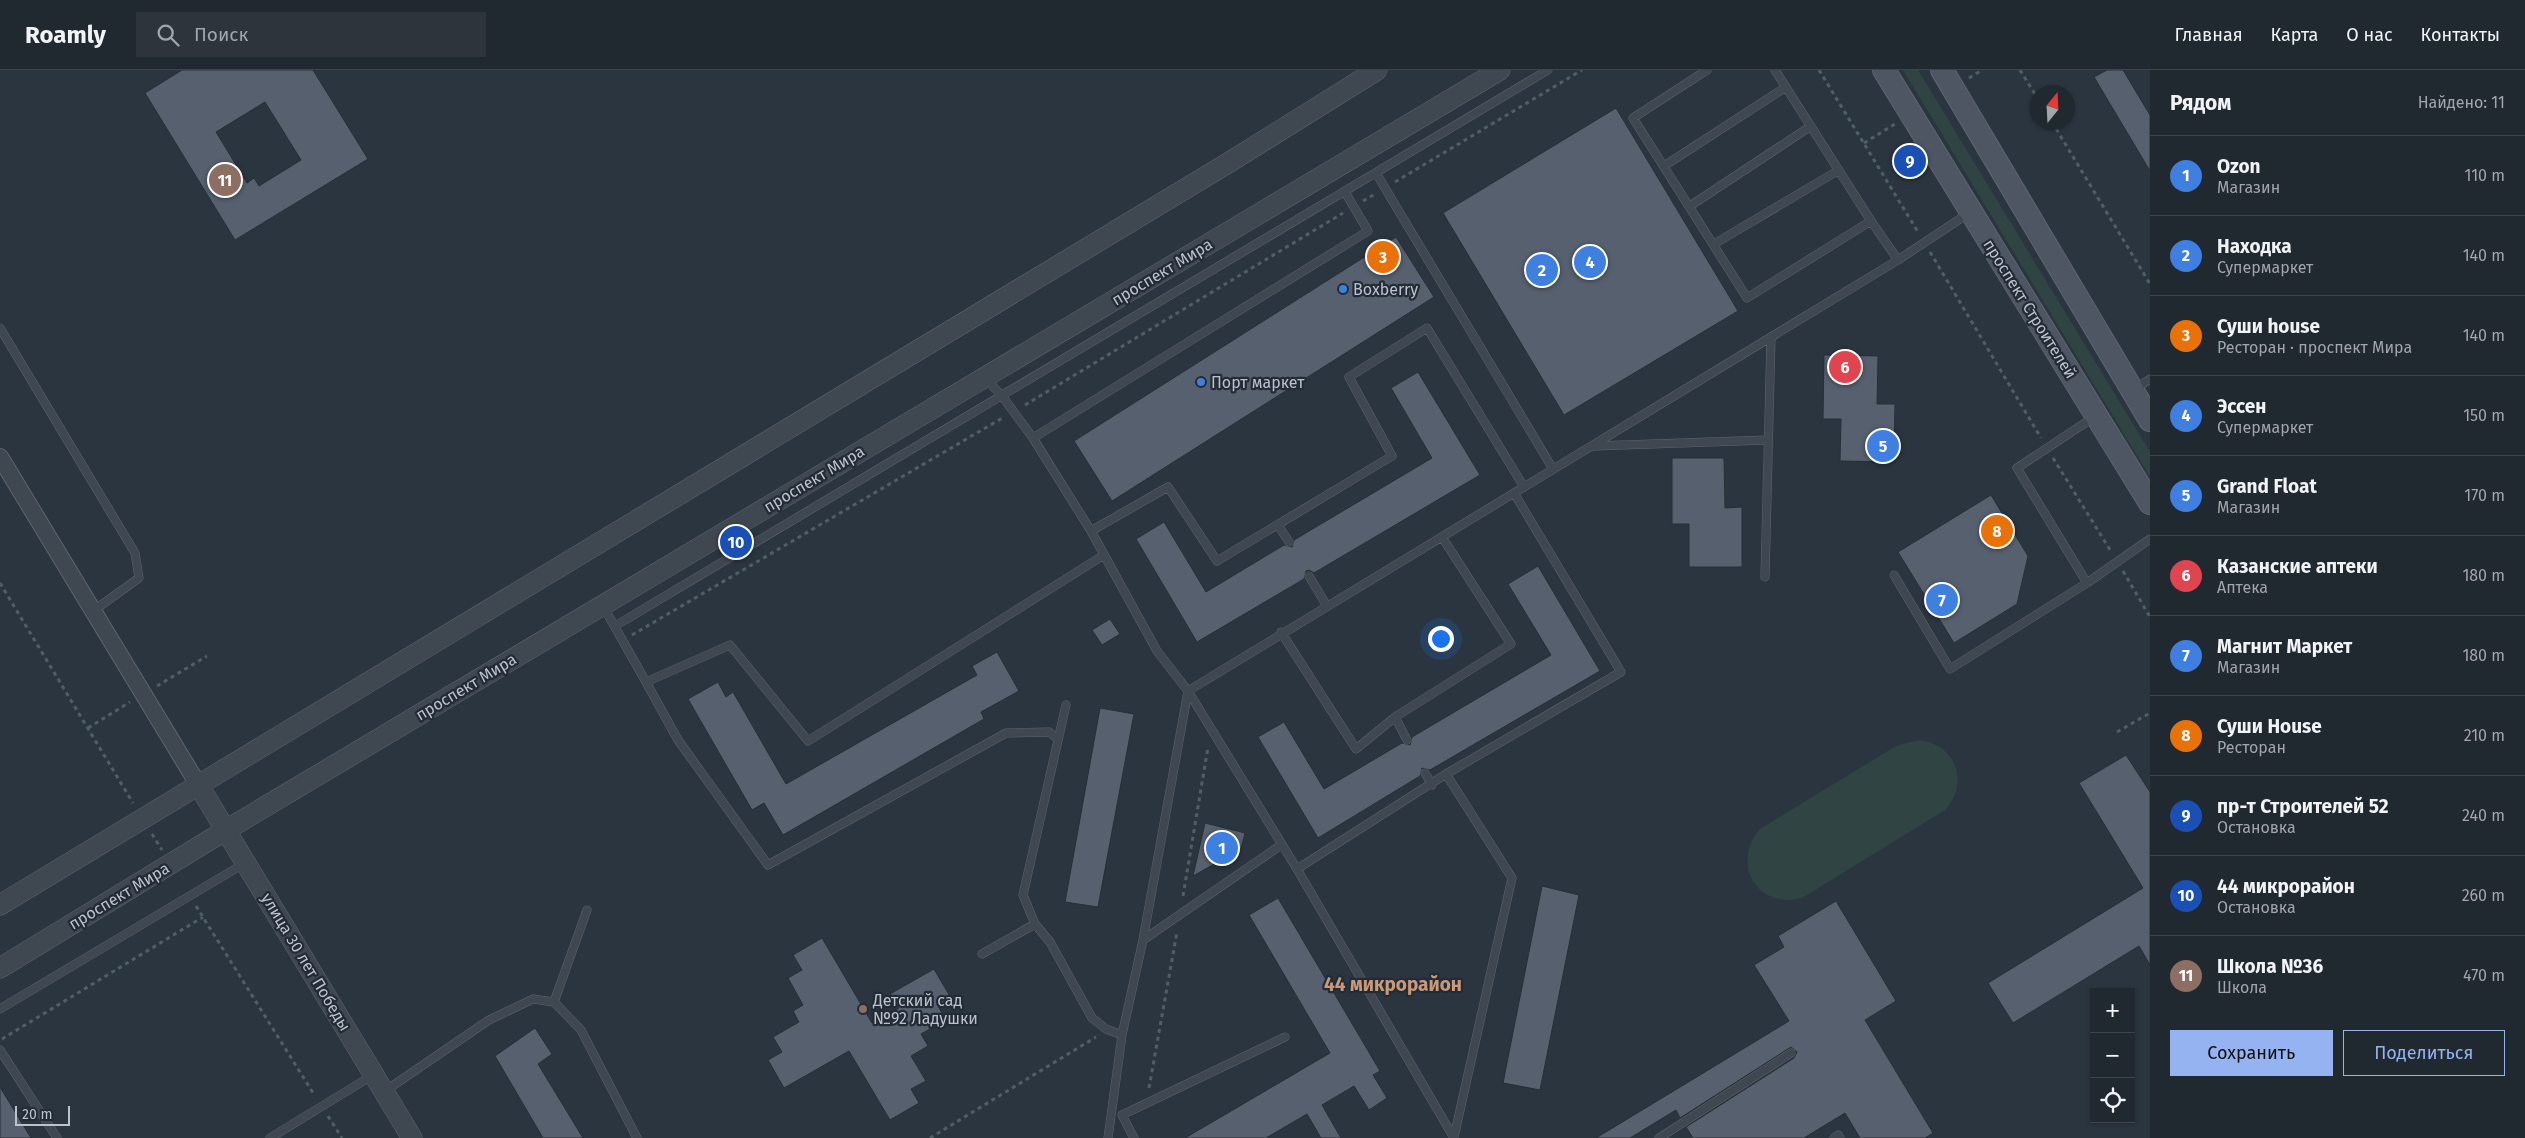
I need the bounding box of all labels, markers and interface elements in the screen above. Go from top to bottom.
search box [136,12,486,57]
text: Roamly [25,21,106,49]
icon: search [154,21,182,49]
text: Поиск [194,23,248,46]
text: Главная [2175,24,2243,46]
text: Карта [2271,24,2318,46]
text: О нас [2346,24,2393,46]
text: Контакты [2421,24,2500,46]
north arrow [2030,85,2075,130]
text: Рядом [2170,90,2231,116]
text: Найдено: 11 [2418,93,2505,112]
pin: 9 [1894,142,1926,180]
text: Ozon [2217,155,2261,178]
pin: 11 [209,161,241,199]
text: 1 [2182,166,2190,185]
text: 110 m [2464,166,2505,185]
text: Магазин [2217,178,2280,197]
street label: проспект Мира [1108,235,1216,309]
text: Находка [2217,235,2292,258]
street label: проспект Строителей [1979,236,2081,382]
pin: 3 [1367,238,1399,276]
pin: 4 [1574,243,1606,281]
text: 2 [2182,246,2190,265]
text: 140 m [2463,246,2505,265]
pin: 2 [1526,251,1558,289]
text: Супермаркет [2217,258,2313,277]
place label: Boxberry [1353,280,1418,299]
marker: Boxberry [1337,283,1349,295]
text: Суши house [2217,315,2320,338]
text: 3 [2182,326,2190,345]
text: 140 m [2463,326,2505,345]
text: Ресторан · проспект Мира [2217,338,2412,357]
pin: 6 [1829,348,1861,386]
place label: Порт маркет [1211,373,1305,392]
marker: Порт маркет [1195,376,1207,388]
text: Эссен [2217,395,2266,418]
text: 4 [2181,406,2191,425]
text: 150 m [2463,406,2505,425]
text: Супермаркет [2217,418,2313,437]
pin: 5 [1867,427,1899,465]
street label: проспект Мира [760,442,868,516]
text: Grand Float [2217,475,2317,498]
text: 5 [2182,486,2190,505]
text: 170 m [2464,486,2505,505]
text: Магазин [2217,498,2280,517]
pin: 8 [1981,512,2013,550]
pin: 10 [720,523,752,561]
text: Казанские аптеки [2217,555,2378,578]
text: 6 [2181,566,2191,585]
text: 180 m [2462,566,2505,585]
text: Аптека [2217,578,2268,597]
pin: 7 [1926,581,1958,619]
your location [1428,626,1454,652]
text: Магнит Маркет [2217,635,2352,658]
text: 7 [2182,646,2190,665]
text: 180 m [2462,646,2505,665]
street label: проспект Мира [412,650,520,724]
text: Магазин [2217,658,2280,677]
text: Суши House [2217,715,2322,738]
text: 8 [2181,726,2191,745]
text: 210 m [2464,726,2505,745]
text: Ресторан [2217,738,2286,757]
text: пр-т Строителей 52 [2217,795,2389,818]
text: 9 [2182,806,2190,825]
text: 240 m [2462,806,2505,825]
text: Остановка [2217,818,2296,837]
pin: 1 [1206,829,1238,867]
street label: проспект Мира [65,859,173,933]
text: 44 микрорайон [2217,875,2355,898]
text: 10 [2178,886,2194,905]
text: 260 m [2462,886,2505,905]
street label: улица 30 лет Победы [257,890,355,1034]
text: Остановка [2217,898,2296,917]
text: Школа №36 [2217,955,2323,978]
text: 11 [2179,966,2193,985]
text: 470 m [2463,966,2505,985]
district label: 44 микрорайон [1324,973,1462,996]
text: Школа [2217,978,2267,997]
map controls [2090,988,2135,1123]
button: + [2090,988,2135,1033]
place label: Детский сад №92 Ладушки [872,991,978,1028]
marker: Детский сад №92 Ладушки [857,1003,869,1015]
button: Сохранить [2170,1030,2333,1076]
button: Поделиться [2343,1030,2505,1076]
button: − [2090,1033,2135,1078]
button: locate [2090,1078,2135,1123]
scale bar [15,1103,70,1126]
text: 20 m [22,1106,52,1123]

